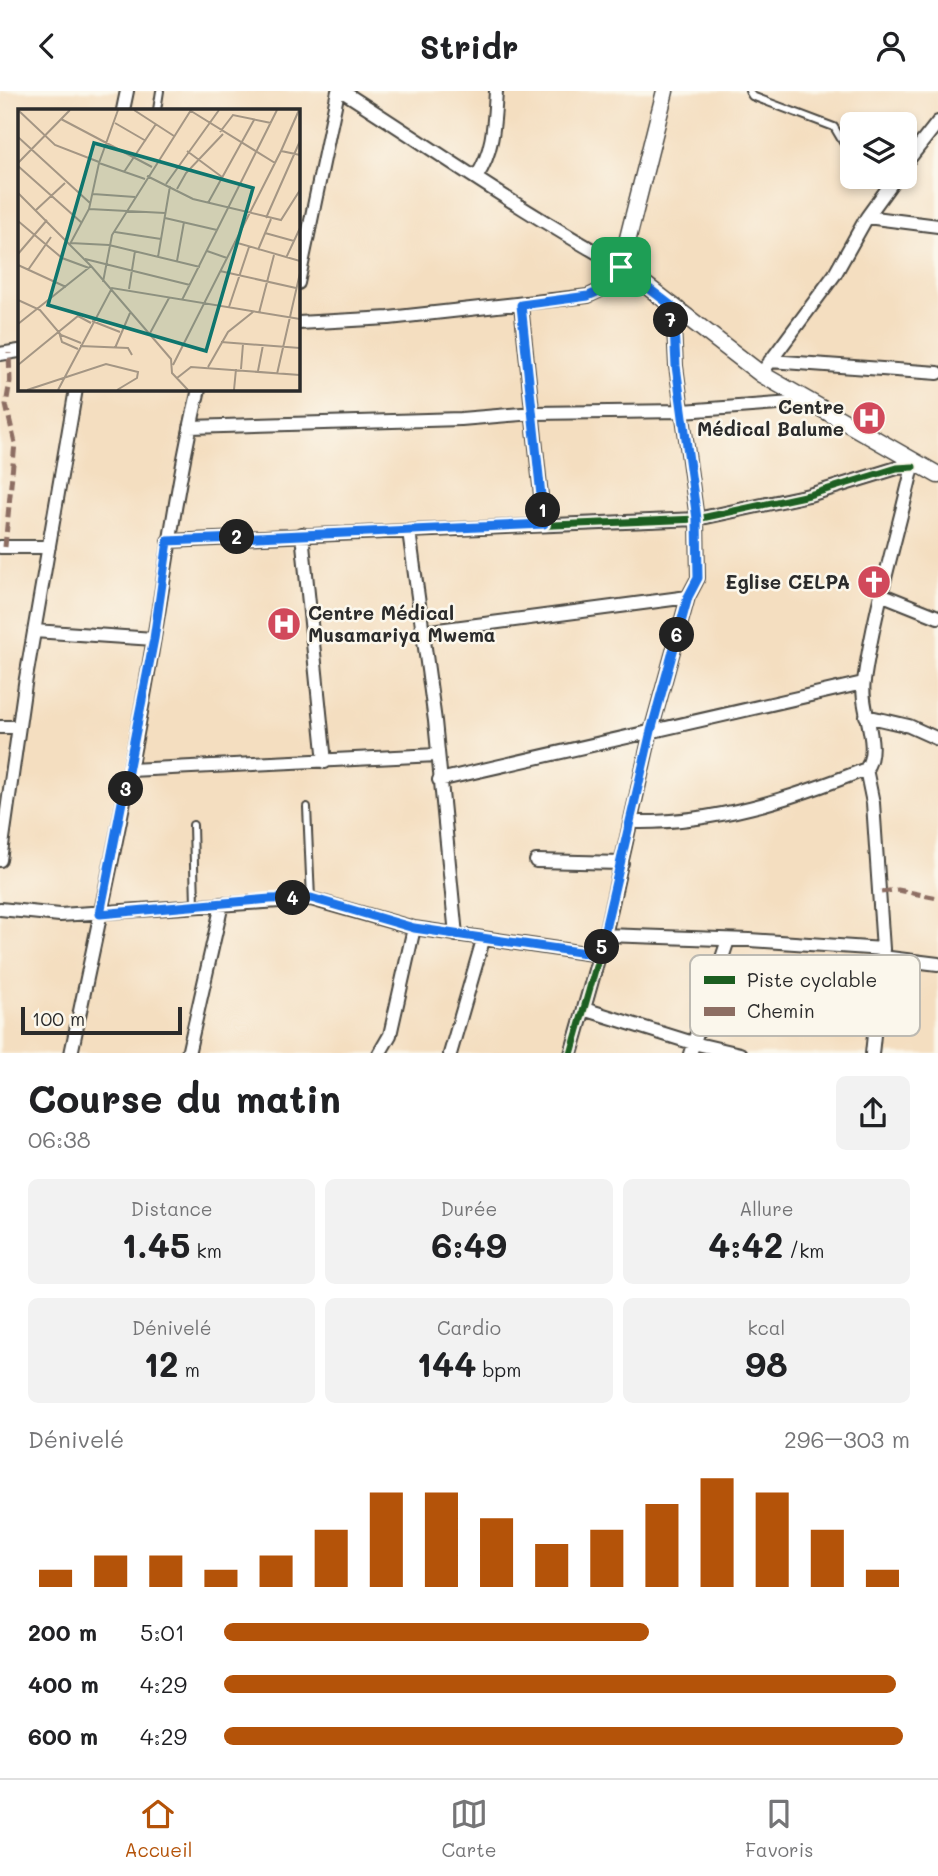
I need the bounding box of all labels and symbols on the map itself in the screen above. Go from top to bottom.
inset map [18,109,299,390]
pin [591,237,651,297]
pin: 7 [654,303,688,337]
place label: Centre Médical Balume [697,394,844,441]
hospital icon: Centre Médical Balume [850,399,888,437]
pin: 1 [526,493,560,527]
pin: 2 [219,519,254,555]
church icon: Eglise CELPA [855,563,893,601]
place label: Eglise CELPA [725,569,850,594]
place label: Centre Médical Musamariya Mwema [308,600,495,647]
hospital icon: Centre Médical Musamariya Mwema [265,605,303,643]
pin: 6 [660,617,694,653]
pin: 3 [108,771,144,807]
pin: 4 [276,881,310,915]
pin: 5 [584,929,620,965]
legend [690,955,920,1036]
text: Piste cyclable [747,967,877,992]
text: Chemin [747,998,815,1023]
scale bar [21,1005,182,1036]

